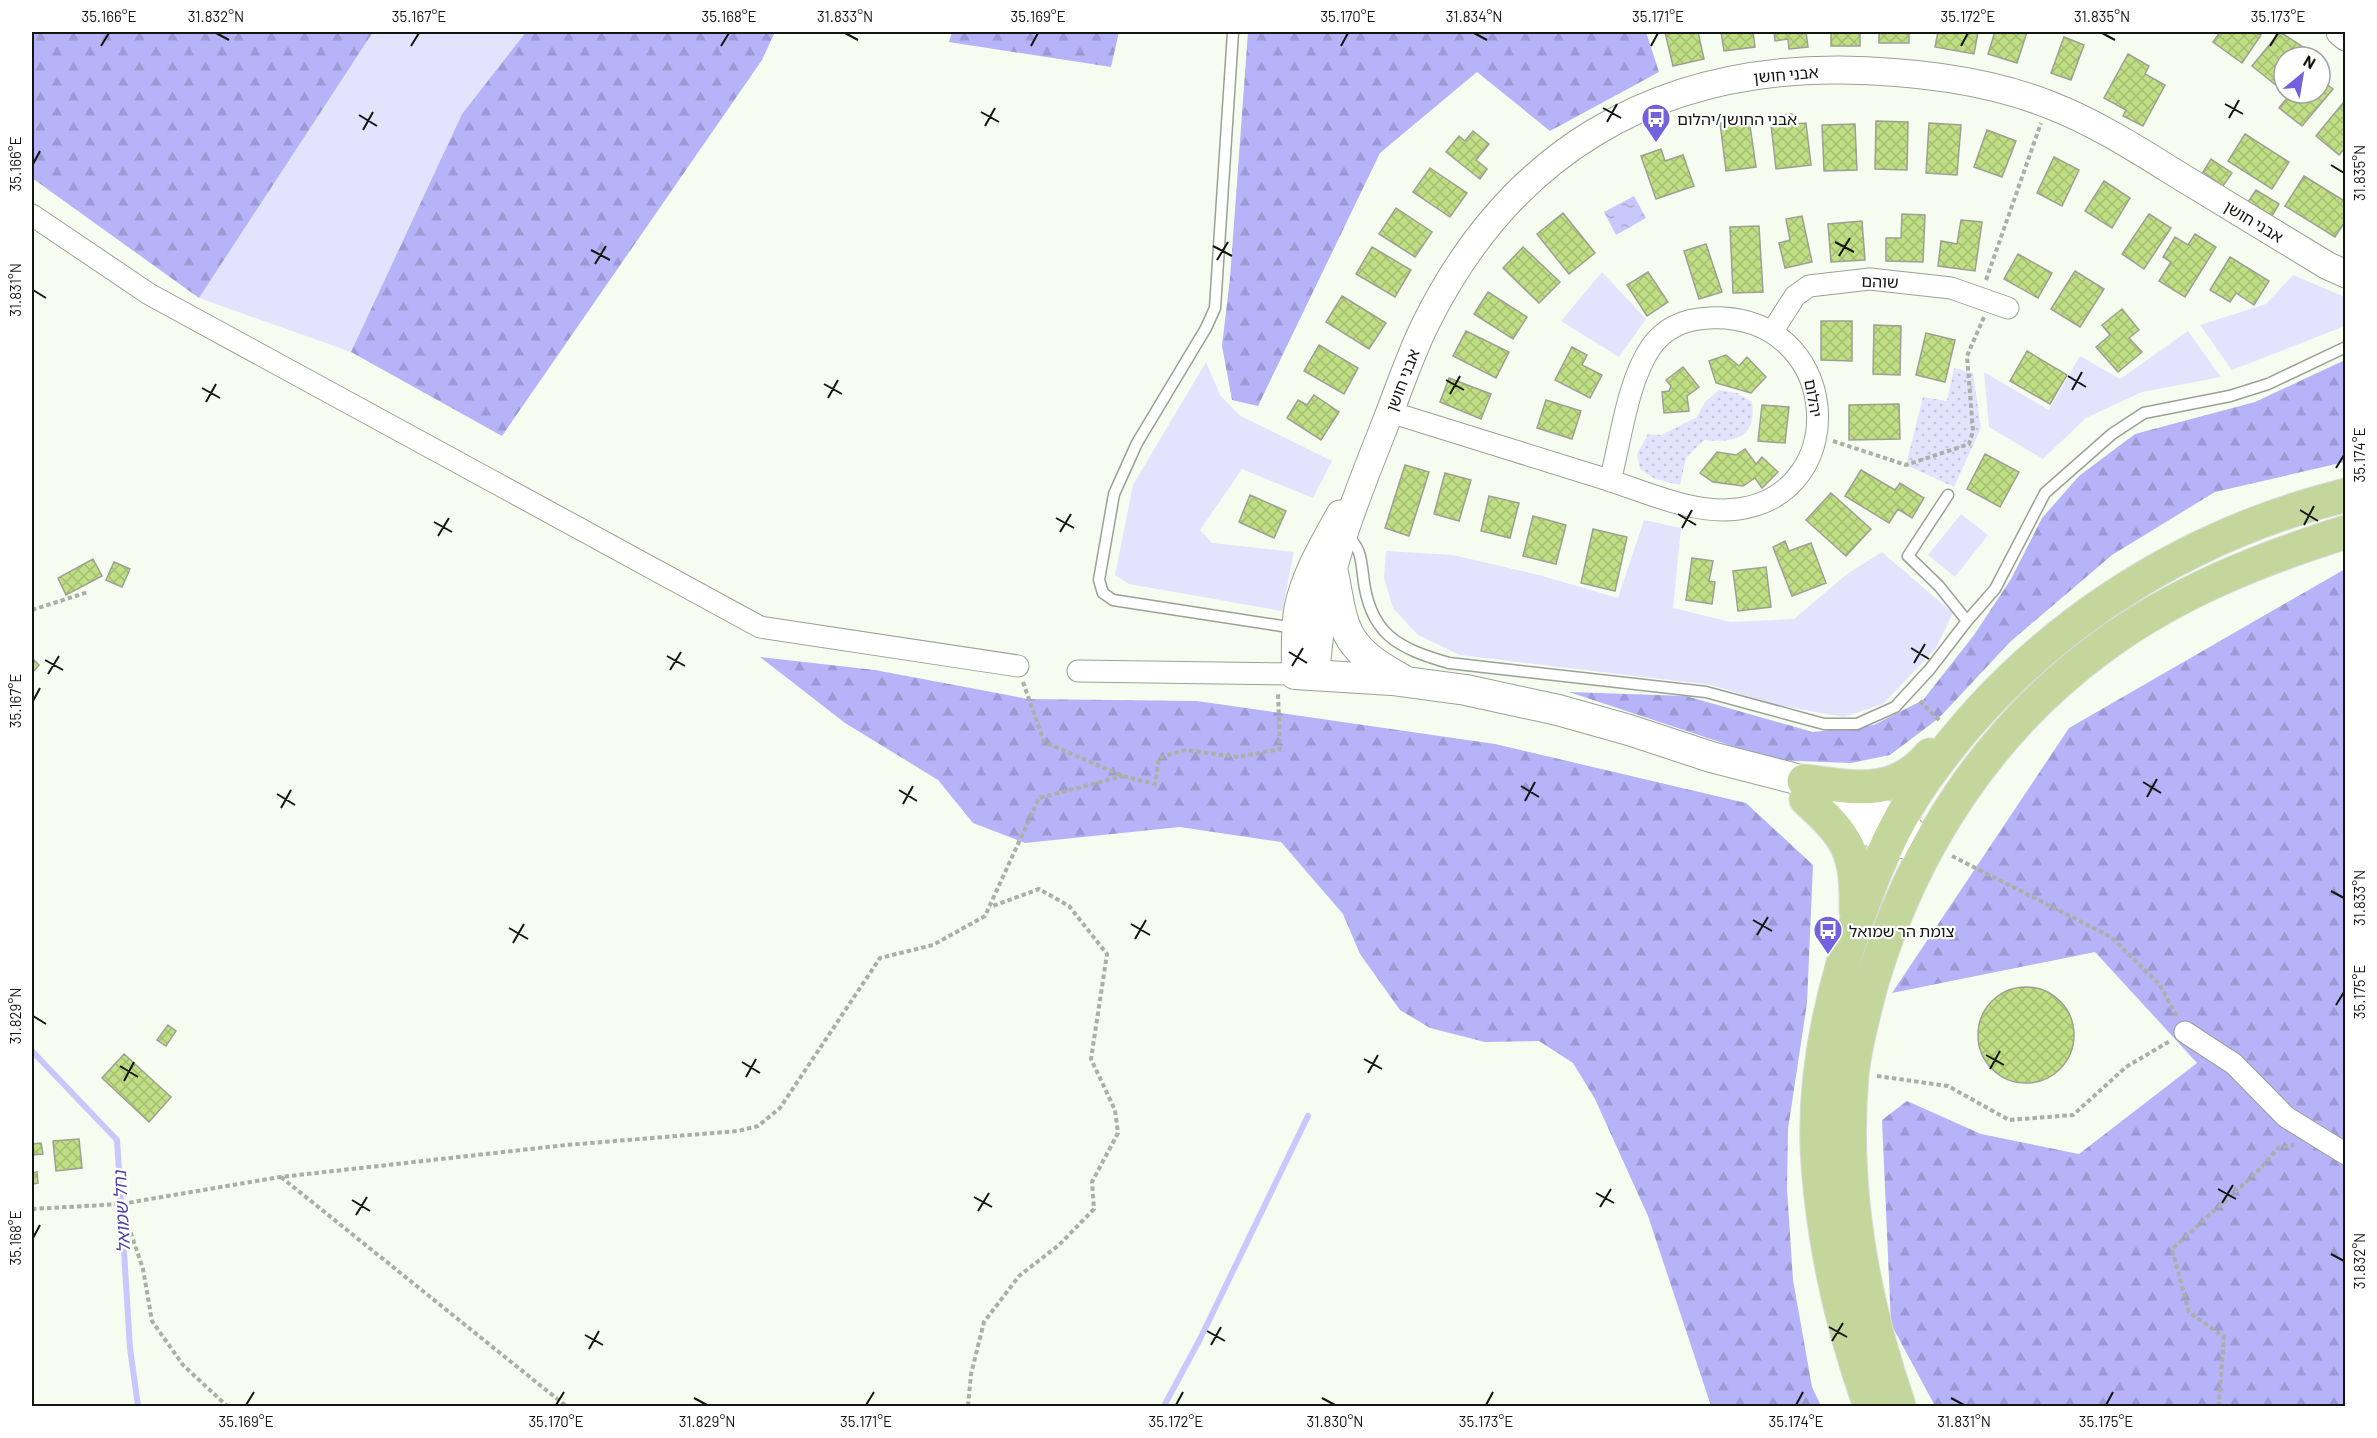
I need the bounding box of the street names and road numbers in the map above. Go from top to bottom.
street label: אבני חושן [1753,62,1819,86]
street label: אבני חושן [2221,196,2287,246]
street label: שוהם [1861,271,1899,291]
street label: אבני חושן [1381,346,1423,414]
street label: יהלום [1801,377,1827,419]

